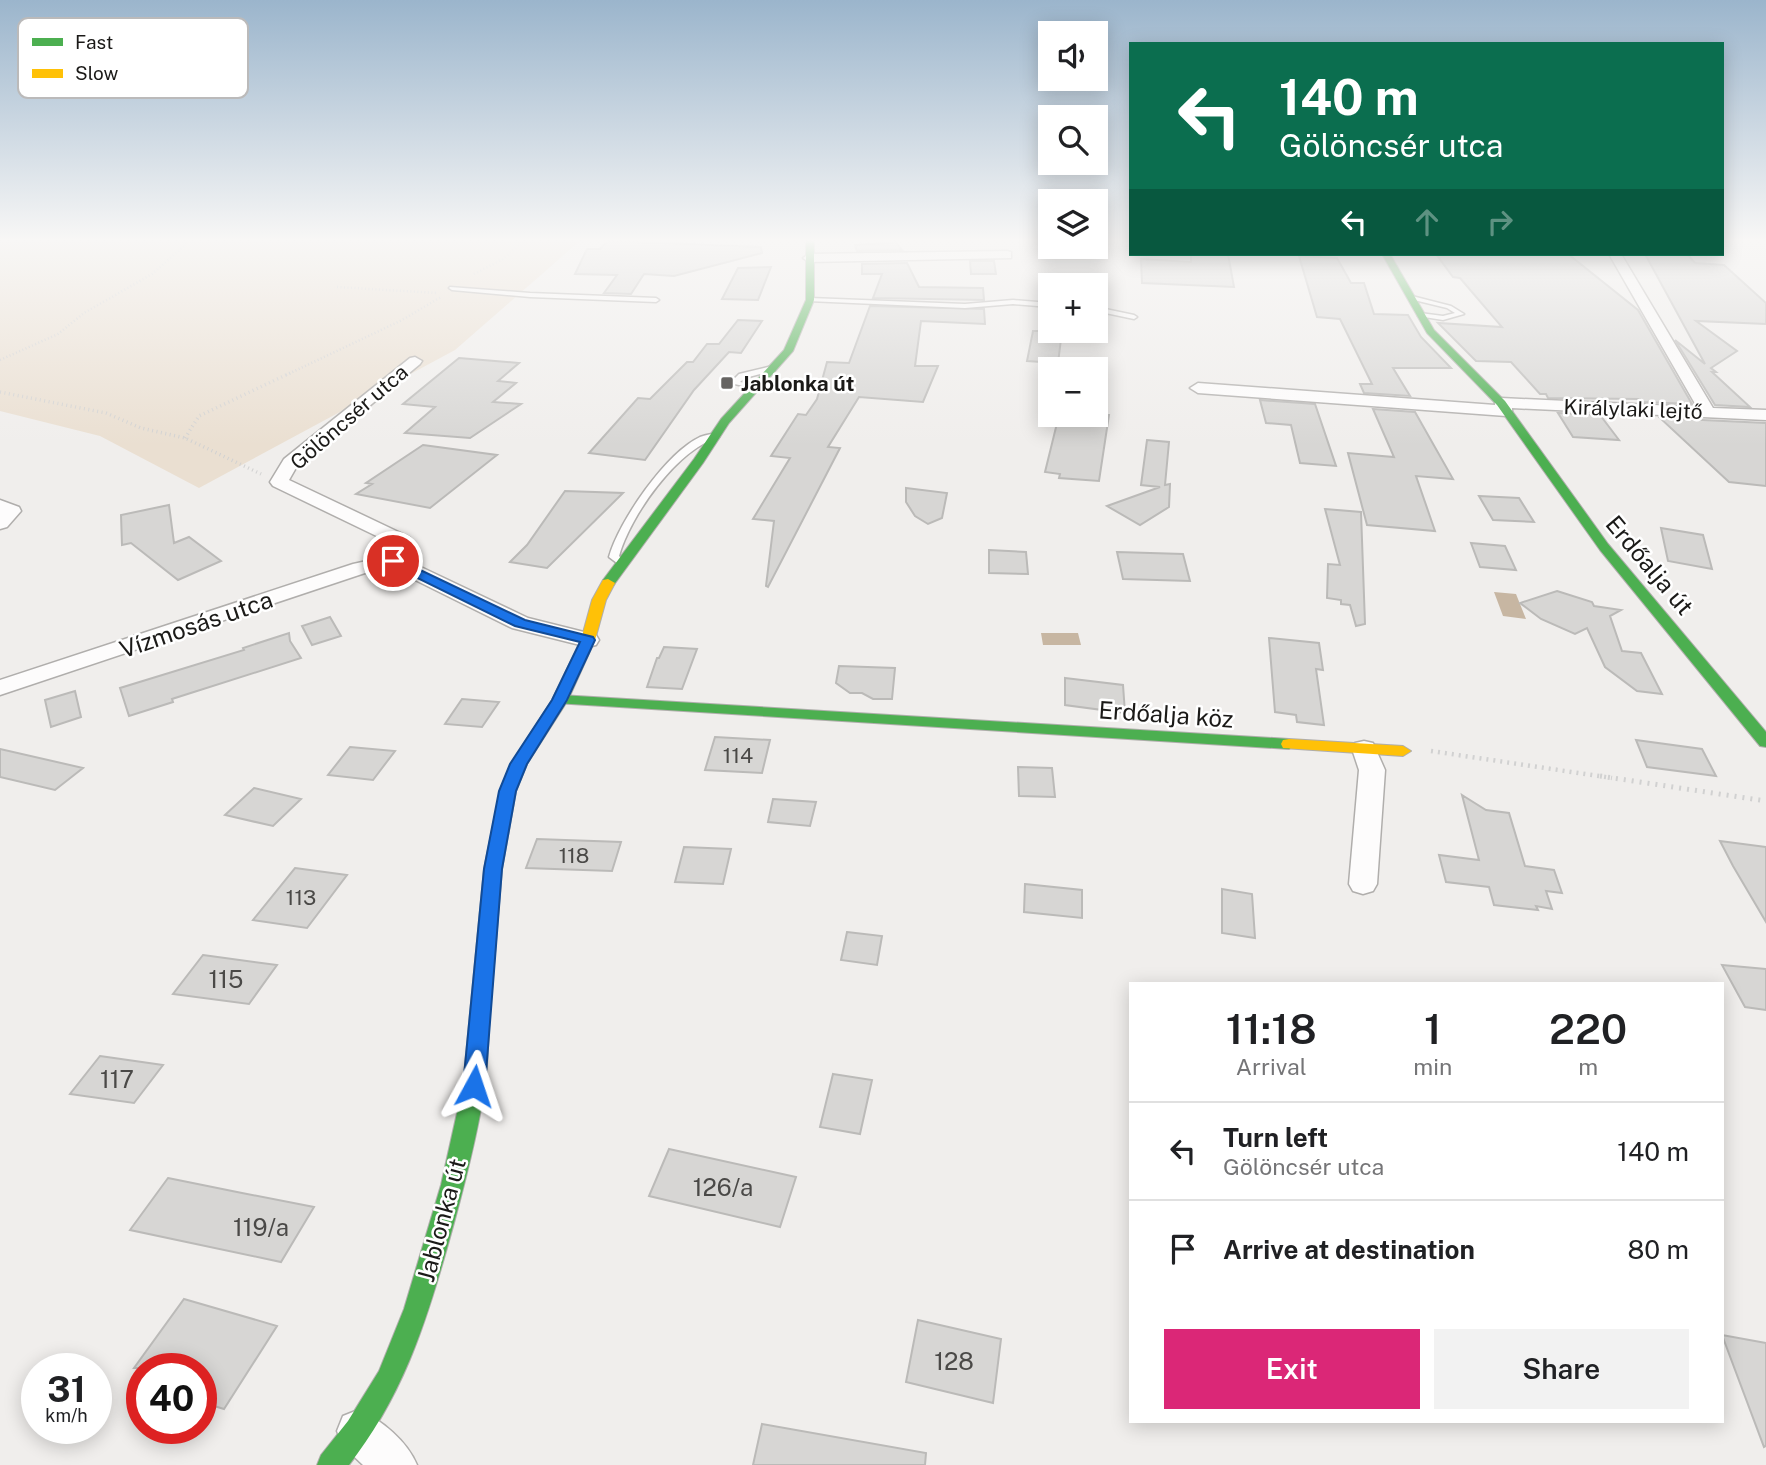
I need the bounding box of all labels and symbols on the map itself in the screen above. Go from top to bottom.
legend [18,18,248,98]
text: Fast [75,31,113,53]
text: Slow [75,62,119,84]
street label: Gölöncsér utca [285,359,413,475]
place label: Jablonka út [741,371,855,396]
marker: Jablonka út [719,375,735,391]
street label: Királylaki lejtő [1563,394,1703,424]
street label: Erdőalja út [1600,510,1700,620]
pin [363,531,423,591]
street label: Vízmosás utca [116,585,276,663]
street label: Erdőalja köz [1098,695,1234,733]
house number: 114 [723,743,753,768]
house number: 118 [559,843,589,868]
house number: 113 [286,885,316,910]
house number: 115 [209,965,243,993]
position arrow [437,1049,511,1123]
house number: 117 [100,1065,134,1093]
street label: Jablonka út [411,1155,471,1285]
house number: 126/a [693,1173,753,1201]
house number: 119/a [233,1213,289,1241]
house number: 128 [934,1347,974,1375]
speed limit sign: 40 [126,1353,217,1444]

